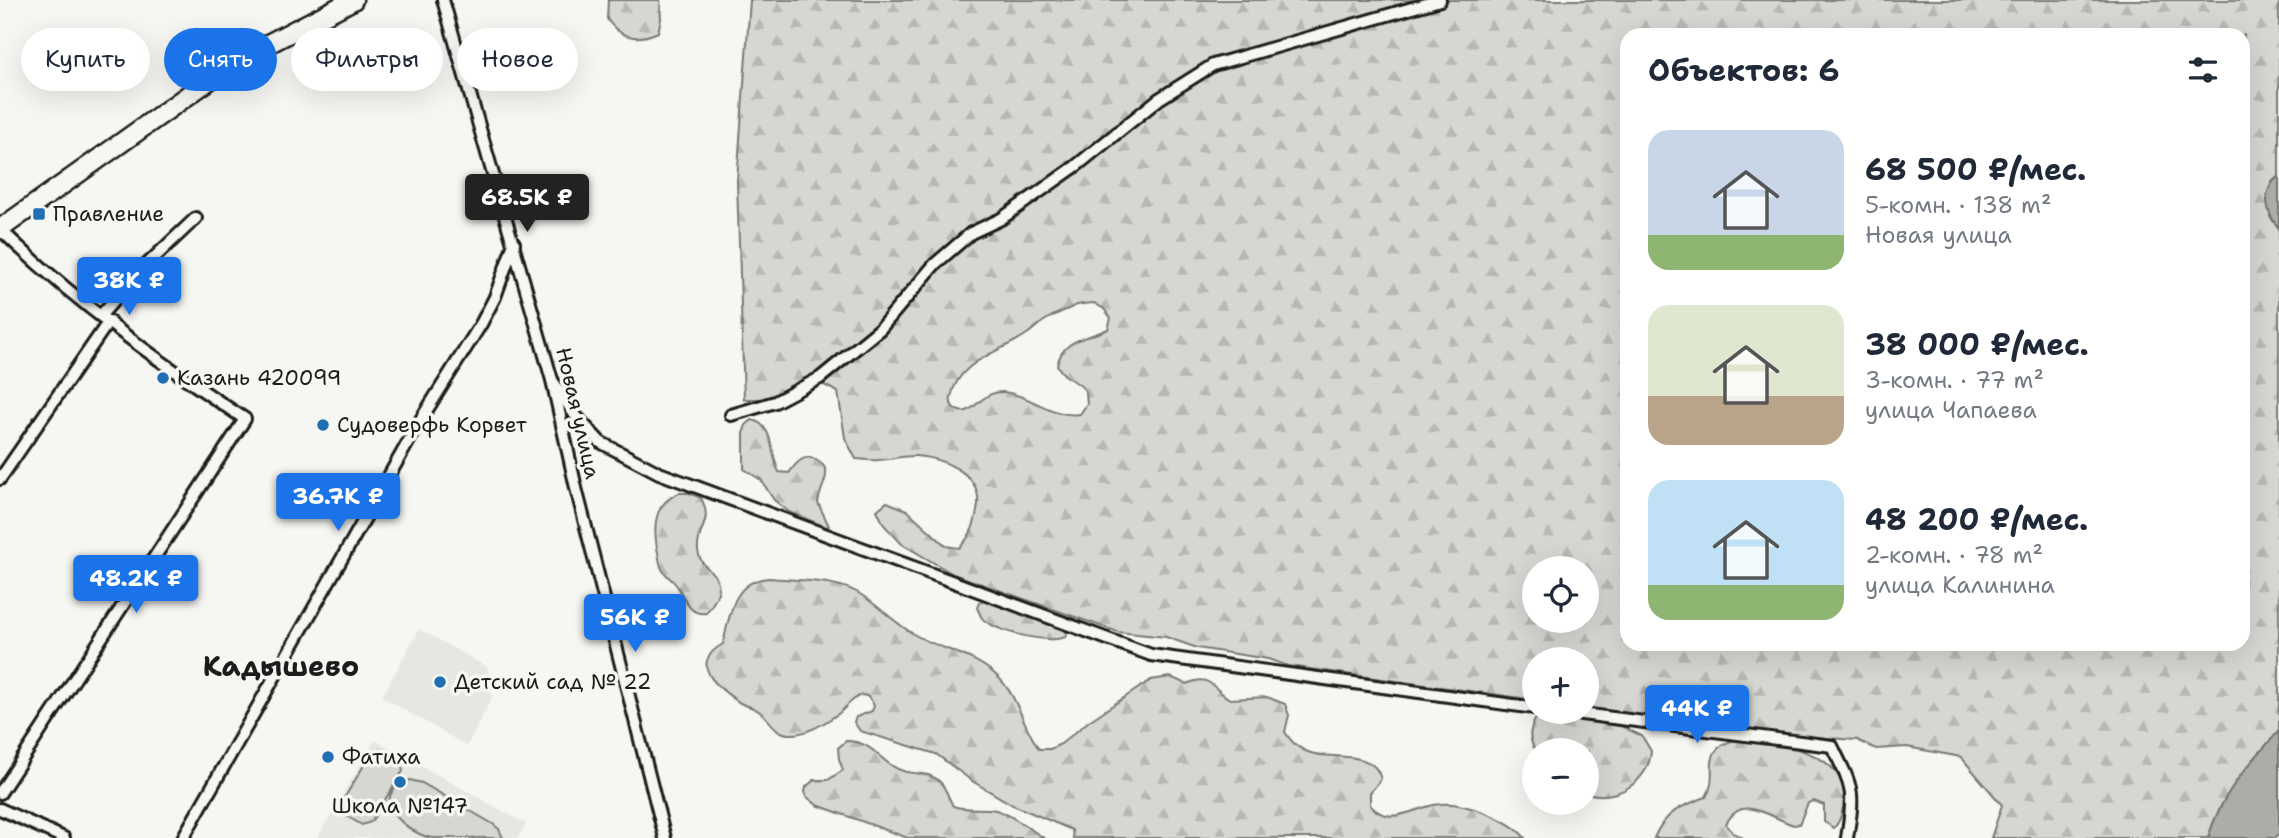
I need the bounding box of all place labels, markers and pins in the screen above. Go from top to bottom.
pin: 68.5K ₽ [462,174,592,234]
place label: Правление [53,200,164,228]
marker: Правление [31,206,47,222]
pin: 38K ₽ [80,258,178,317]
place label: Казань 420099 [177,364,341,392]
marker: Казань 420099 [155,370,171,386]
place label: Судоверфь Корвет [337,411,527,439]
marker: Судоверфь Корвет [315,417,331,433]
pin: 36.7K ₽ [273,474,403,533]
pin: 48.2K ₽ [71,556,201,615]
pin: 56K ₽ [586,594,684,654]
place label: Детский сад № 22 [454,668,651,696]
marker: Детский сад № 22 [432,674,448,690]
pin: 44K ₽ [1648,686,1746,745]
place label: Фатиха [342,743,420,771]
marker: Фатиха [320,749,336,765]
marker: Школа №147 [392,774,408,790]
place label: Школа №147 [332,792,468,820]

